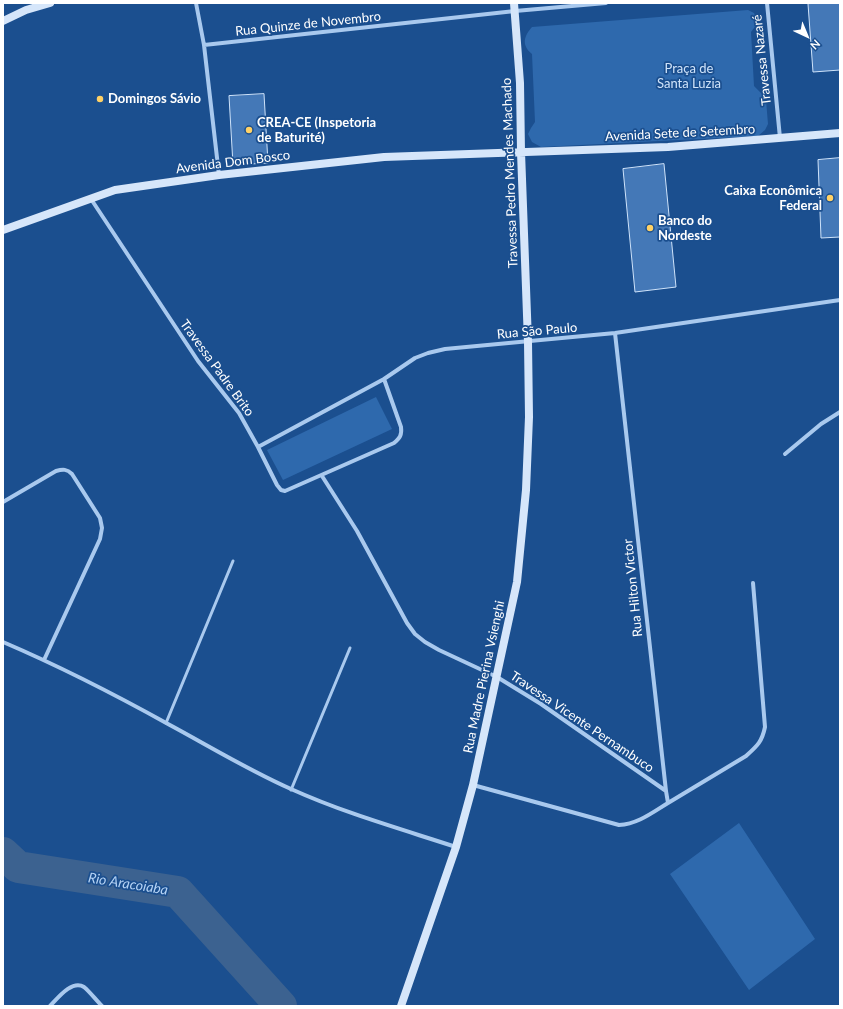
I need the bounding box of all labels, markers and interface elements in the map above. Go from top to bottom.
street label: Rua Quinze de Novembro [234,9,382,39]
street label: Travessa Nazaré [749,14,775,106]
north arrow [787,16,827,56]
text: N [808,37,823,53]
park label: Praça de Santa Luzia [657,61,721,92]
street label: Travessa Pedro Mendes Machado [499,78,521,268]
place label: Domingos Sávio [108,91,201,107]
marker: Domingos Sávio [95,94,105,104]
place label: CREA-CE (Inspetoria de Baturité) [257,115,376,146]
street label: Avenida Sete de Setembro [605,121,755,145]
marker: CREA-CE (Inspetoria de Baturité) [244,125,254,135]
street label: Avenida Dom Bosco [175,147,291,177]
place label: Caixa Econômica Federal [724,183,822,214]
marker: Caixa Econômica Federal [825,193,835,203]
place label: Banco do Nordeste [658,213,712,244]
marker: Banco do Nordeste [645,223,655,233]
street label: Travessa Padre Brito [177,317,257,419]
street label: Rua São Paulo [496,320,578,342]
street label: Rua Hilton Victor [620,538,646,638]
street label: Rua Madre Pierina Vsienghi [460,599,508,755]
street label: Travessa Vicente Pernambuco [507,668,657,776]
water label: Rio Aracoiaba [87,869,169,899]

